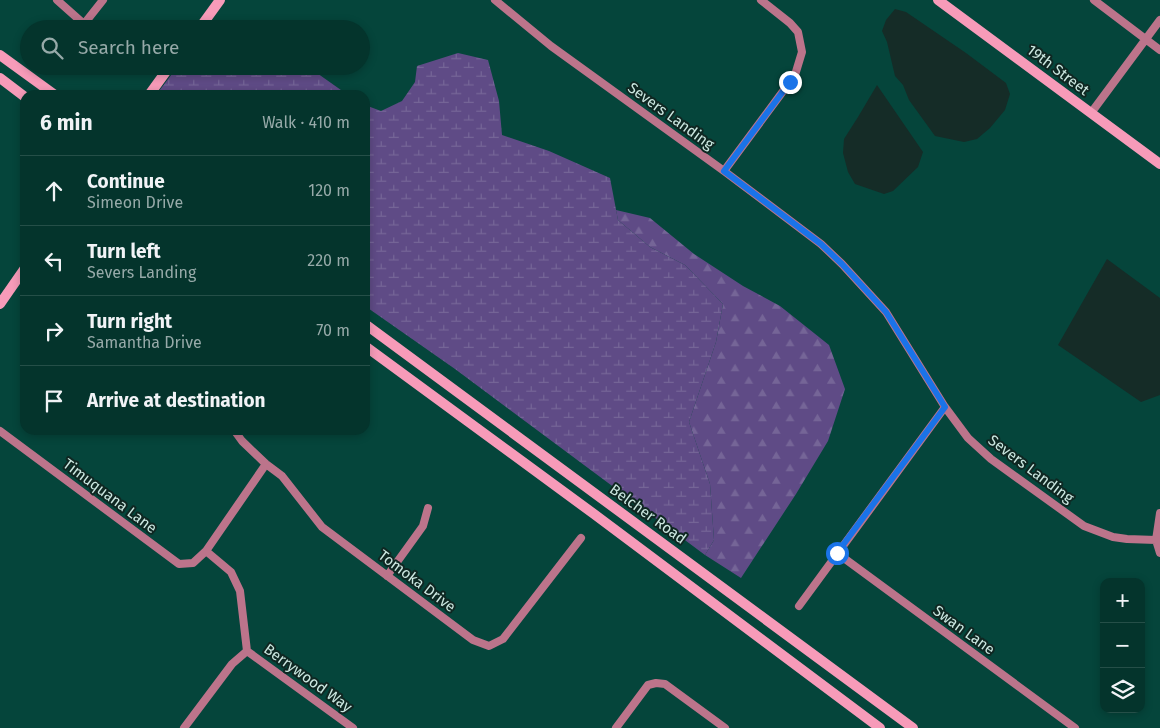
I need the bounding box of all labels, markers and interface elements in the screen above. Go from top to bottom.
search box [20,20,370,75]
icon: search [38,34,66,62]
text: Search here [78,36,179,59]
street label: 19th Street [1023,41,1093,100]
route end [779,71,802,94]
street label: Severs Landing [624,79,718,153]
text: 6 min [40,110,93,136]
text: Walk · 410 m [262,113,350,132]
text: Continue [87,170,165,193]
icon: ahead [40,177,68,205]
text: 120 m [308,181,350,200]
text: Simeon Drive [87,193,183,212]
text: Turn left [87,240,161,263]
icon: left [40,247,68,275]
text: 220 m [307,251,350,270]
text: Severs Landing [87,263,196,282]
text: Turn right [87,310,172,333]
icon: right [40,317,68,345]
text: 70 m [316,321,350,340]
text: Samantha Drive [87,333,202,352]
icon: arrive [40,387,68,415]
text: Arrive at destination [87,389,266,412]
street label: Severs Landing [985,431,1077,507]
street label: Timuquana Lane [60,455,160,537]
street label: Belcher Road [606,480,690,548]
route start [826,542,849,565]
street label: Tomoka Drive [375,546,459,616]
map controls [1100,578,1145,713]
button: + [1100,578,1145,623]
street label: Swan Lane [930,602,998,658]
button: − [1100,623,1145,668]
street label: Berrywood Way [260,640,356,716]
button: layers [1100,668,1145,713]

